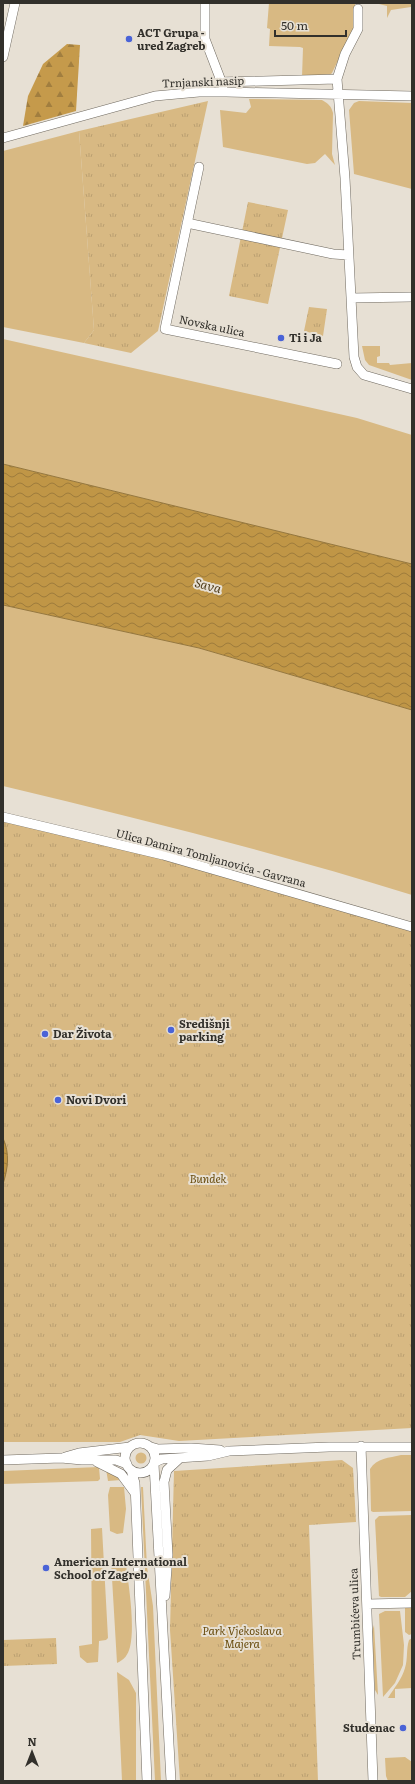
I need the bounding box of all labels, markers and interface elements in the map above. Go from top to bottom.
scale bar [275,12,346,38]
text: 50 m [281,16,308,34]
place label: ACT Grupa - ured Zagreb [137,24,205,53]
marker: ACT Grupa - ured Zagreb [124,34,134,44]
street label: Trnjanski nasip [161,72,245,90]
street label: Novska ulica [178,310,247,340]
place label: Ti i Ja [289,329,323,345]
marker: Ti i Ja [276,333,286,343]
water label: Sava [193,573,224,597]
street label: Ulica Damira Tomljanovića - Gavrana [114,824,308,890]
place label: Središnji parking [179,1015,230,1044]
place label: Dar Života [53,1025,112,1041]
marker: Središnji parking [166,1025,176,1035]
marker: Dar Života [40,1029,50,1039]
place label: Novi Dvori [66,1091,126,1107]
marker: Novi Dvori [53,1095,63,1105]
park label: Bundek [189,1170,227,1186]
place label: American International School of Zagreb [54,1553,187,1582]
marker: American International School of Zagreb [41,1563,51,1573]
street label: Trumbićeva ulica [344,1568,364,1660]
park label: Park Vjekoslava Majera [202,1622,283,1651]
place label: Studenac [343,1719,395,1735]
marker: Studenac [398,1723,408,1733]
north arrow [12,1732,52,1772]
text: N [27,1733,37,1749]

